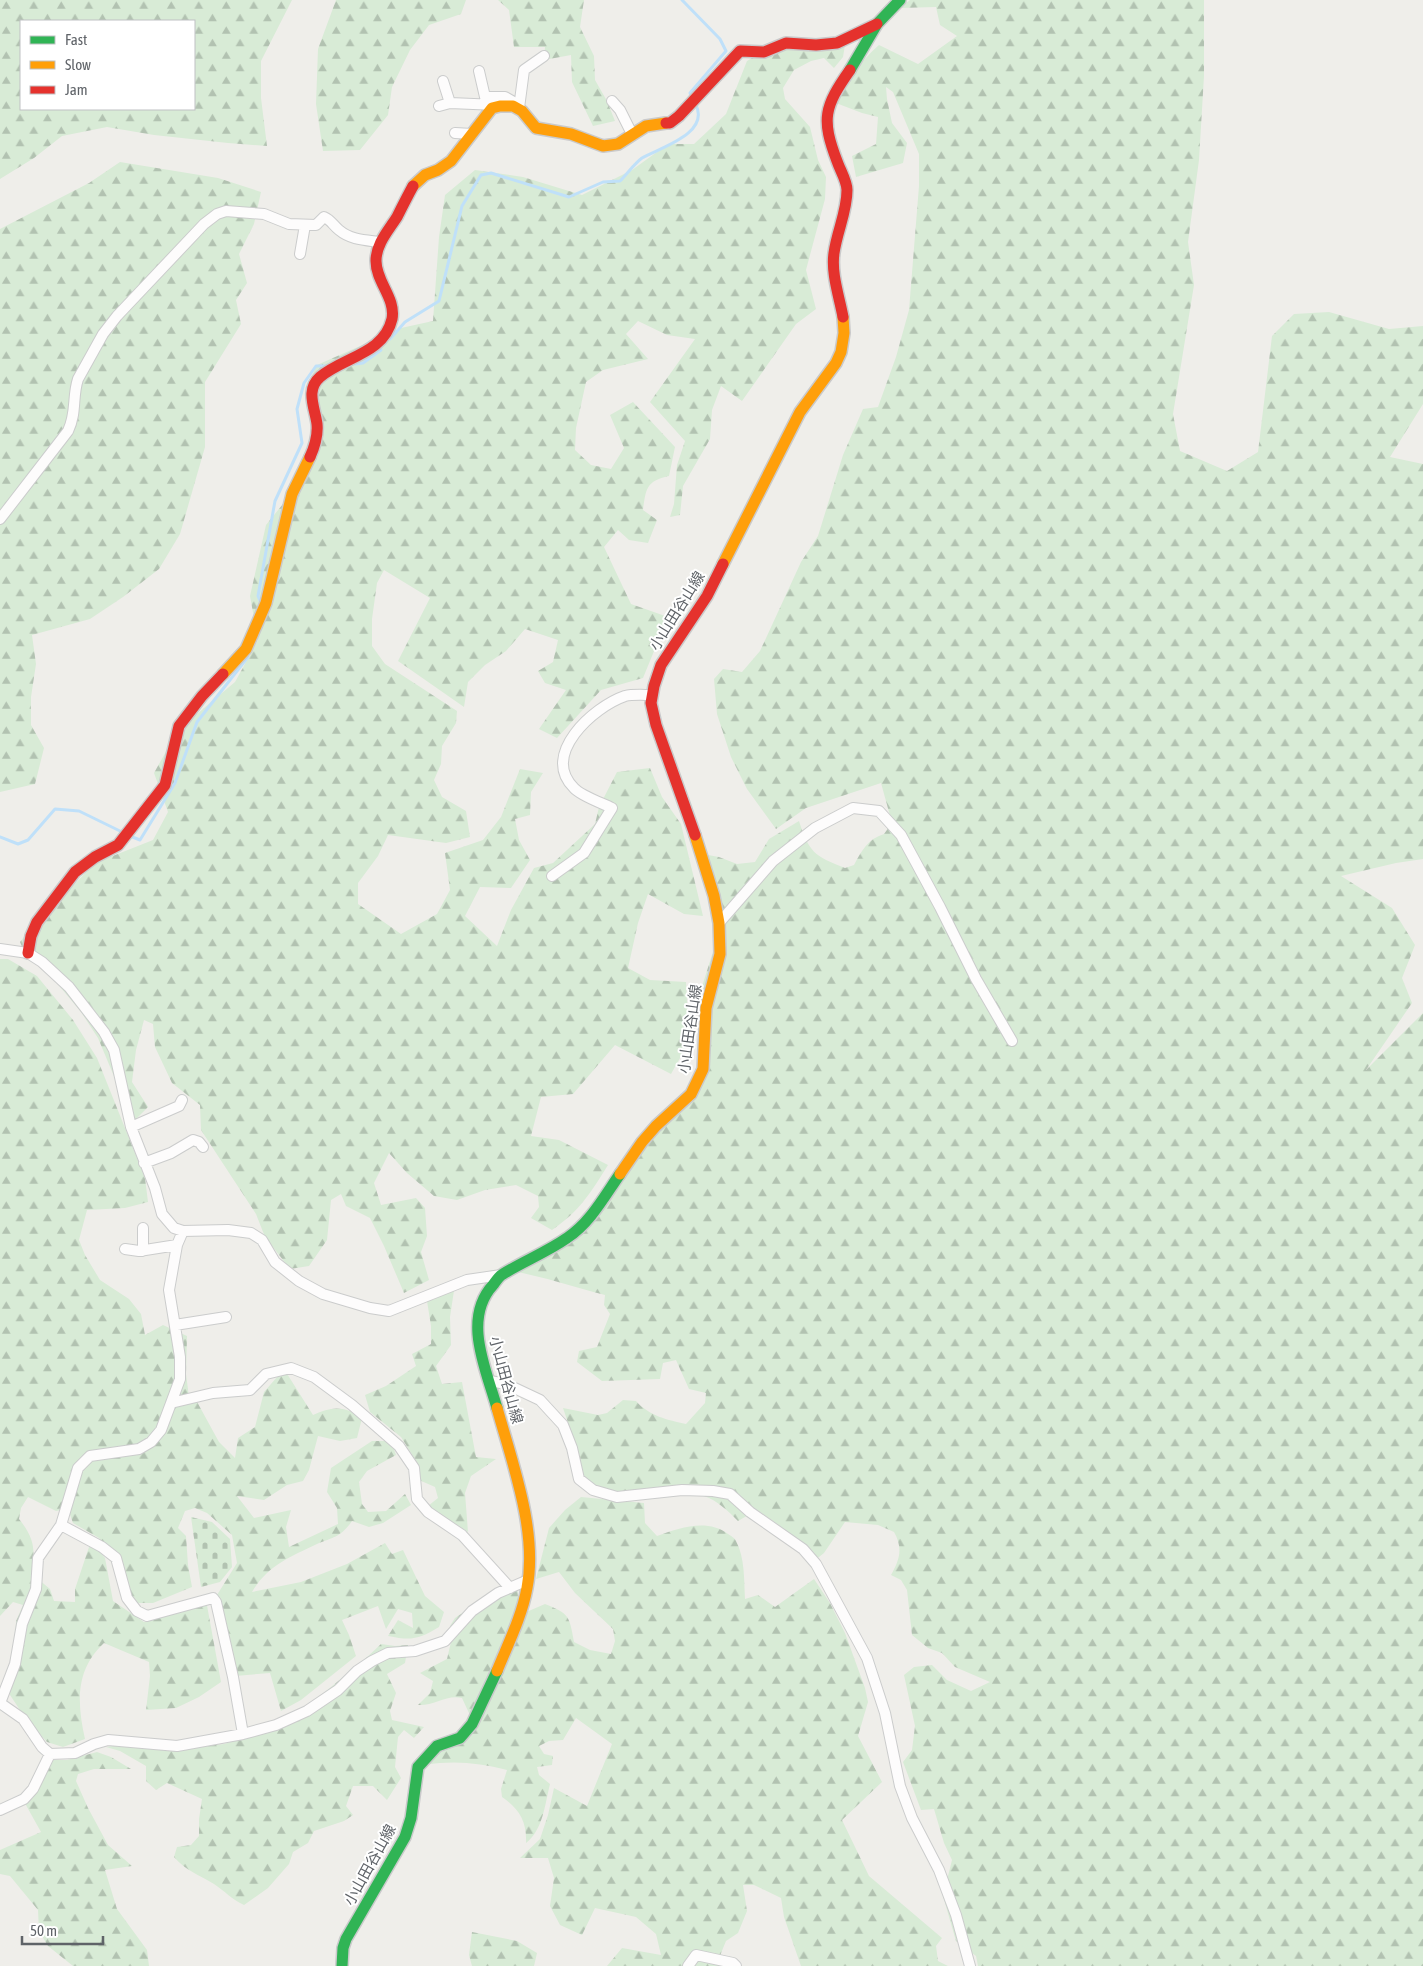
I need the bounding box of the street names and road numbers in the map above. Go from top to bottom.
street label: 小山田谷山線 [646,568,708,653]
street label: 小山田谷山線 [675,983,704,1075]
street label: 小山田谷山線 [487,1334,526,1426]
street label: 小山田谷山線 [340,1821,399,1908]

